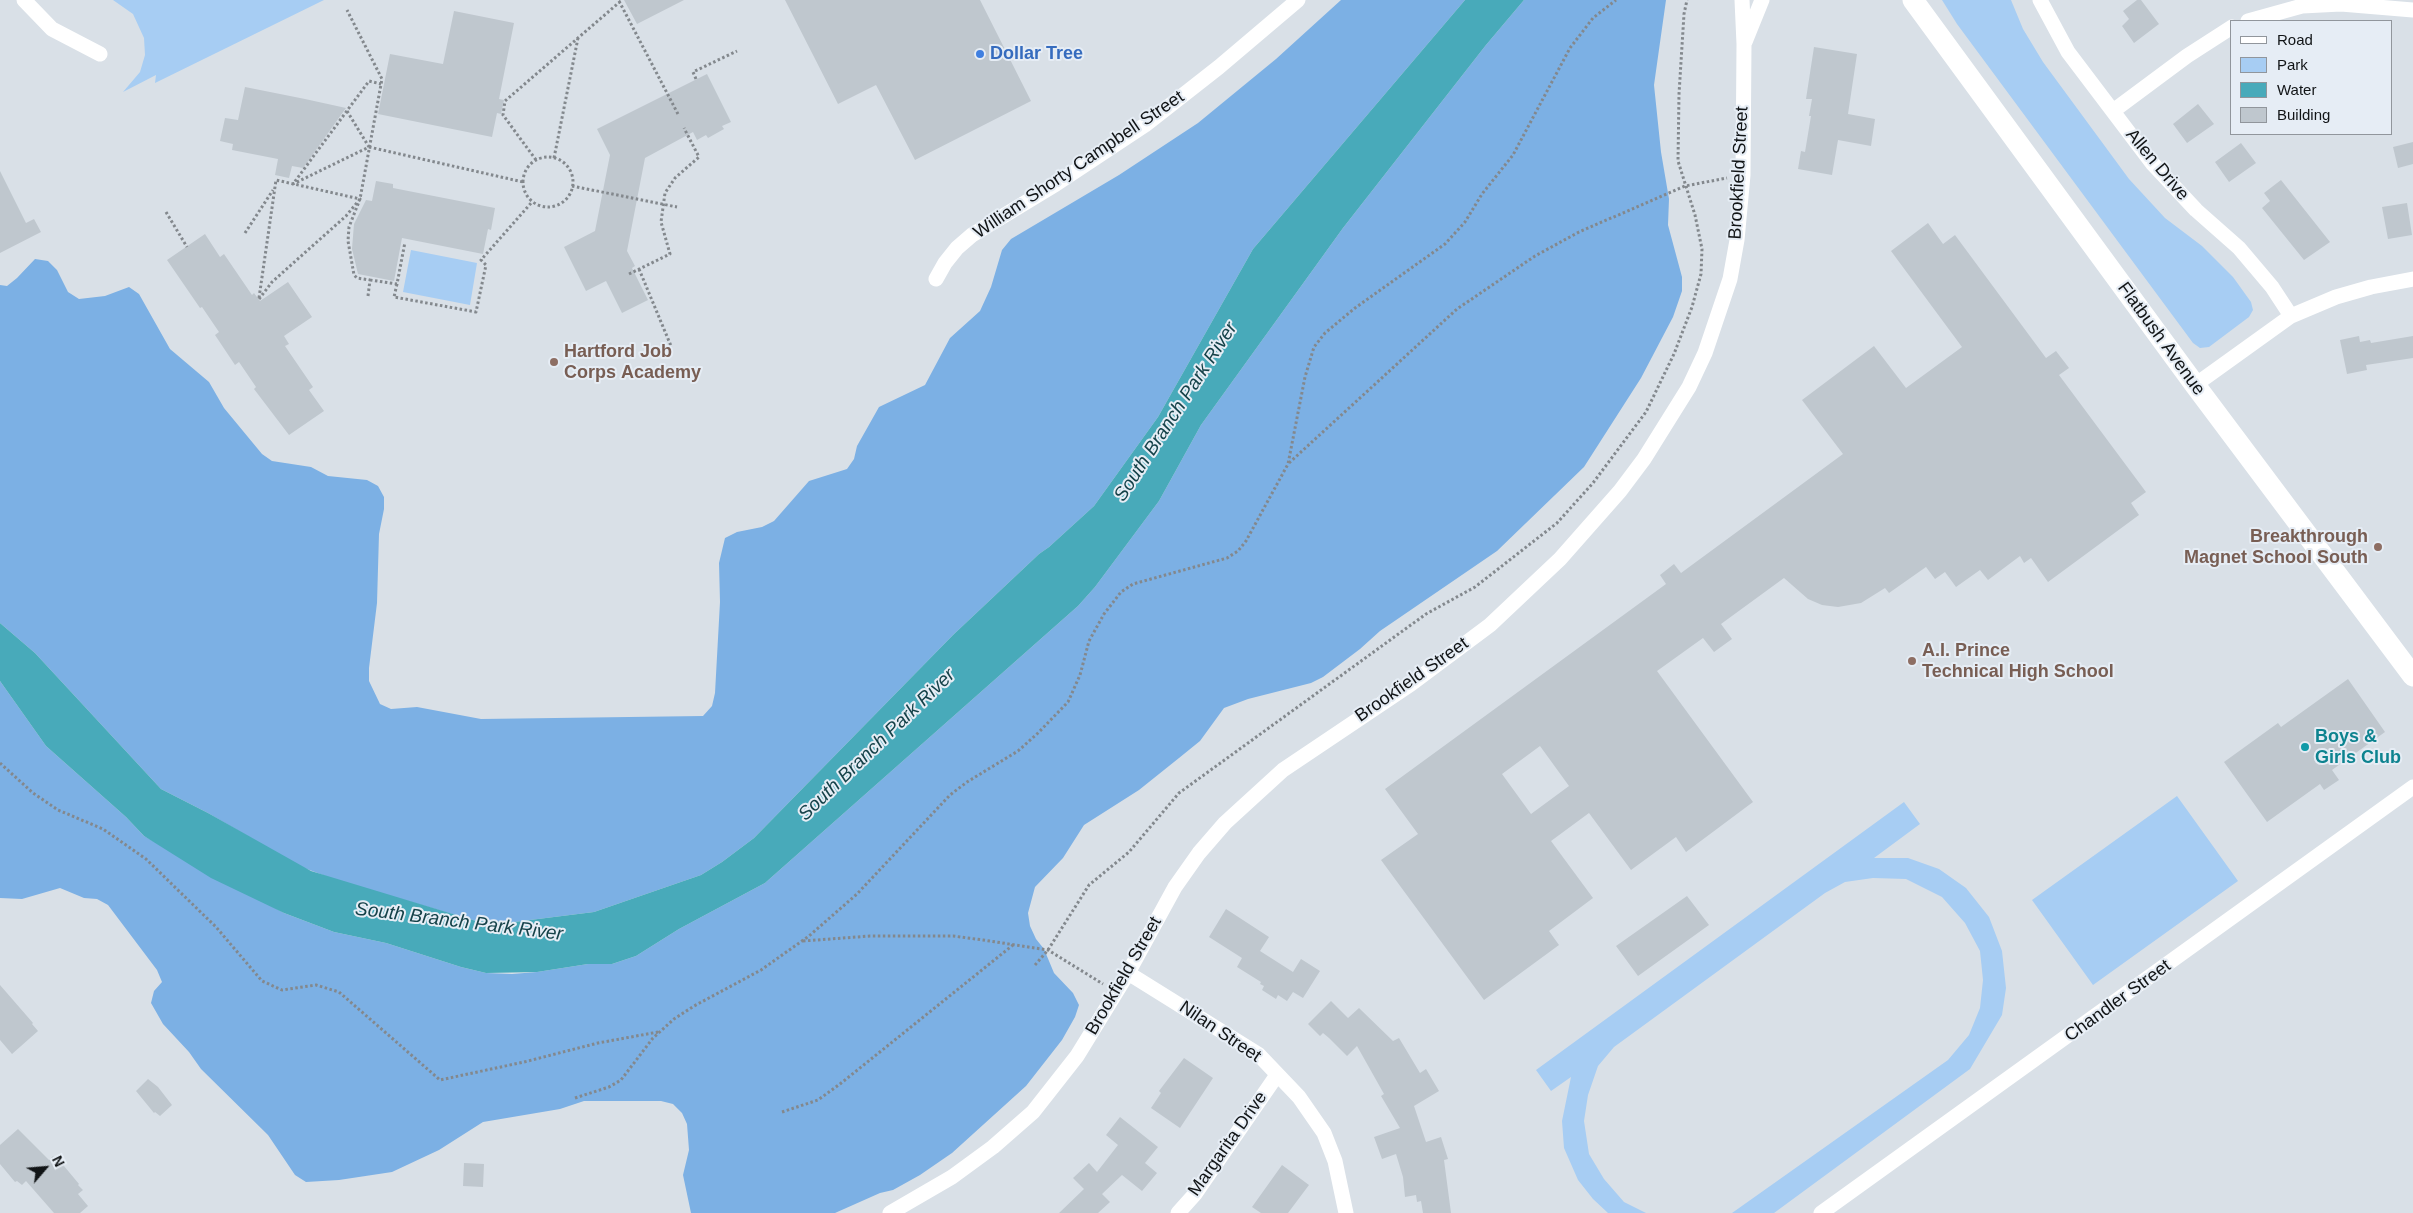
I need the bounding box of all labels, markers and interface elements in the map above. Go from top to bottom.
legend [2230,20,2393,135]
text: Road [2277,31,2313,48]
place label: Dollar Tree [990,43,1083,65]
marker: Dollar Tree [974,48,986,60]
text: Park [2277,56,2308,73]
text: Water [2277,81,2316,98]
street label: William Shorty Campbell Street [970,86,1188,244]
street label: Brookfield Street [1725,106,1753,240]
text: Building [2277,106,2330,123]
street label: Allen Drive [2121,125,2193,205]
street label: Flatbush Avenue [2113,278,2209,400]
water label: South Branch Park River [1109,318,1243,506]
place label: Hartford Job Corps Academy [564,341,701,384]
marker: Hartford Job Corps Academy [548,356,560,368]
place label: Breakthrough Magnet School South [2184,526,2368,568]
marker: Breakthrough Magnet School South [2372,541,2384,553]
street label: Brookfield Street [1351,633,1473,727]
place label: A.I. Prince Technical High School [1922,640,2114,682]
marker: A.I. Prince Technical High School [1906,655,1918,667]
water label: South Branch Park River [794,664,960,826]
place label: Boys & Girls Club [2315,726,2401,769]
marker: Boys & Girls Club [2299,741,2311,753]
water label: South Branch Park River [354,898,564,946]
street label: Brookfield Street [1081,913,1167,1039]
street label: Chandler Street [2061,955,2175,1047]
street label: Nilan Street [1175,997,1265,1067]
street label: Margarita Drive [1184,1087,1272,1201]
north arrow [20,1143,70,1193]
text: N [49,1153,68,1169]

